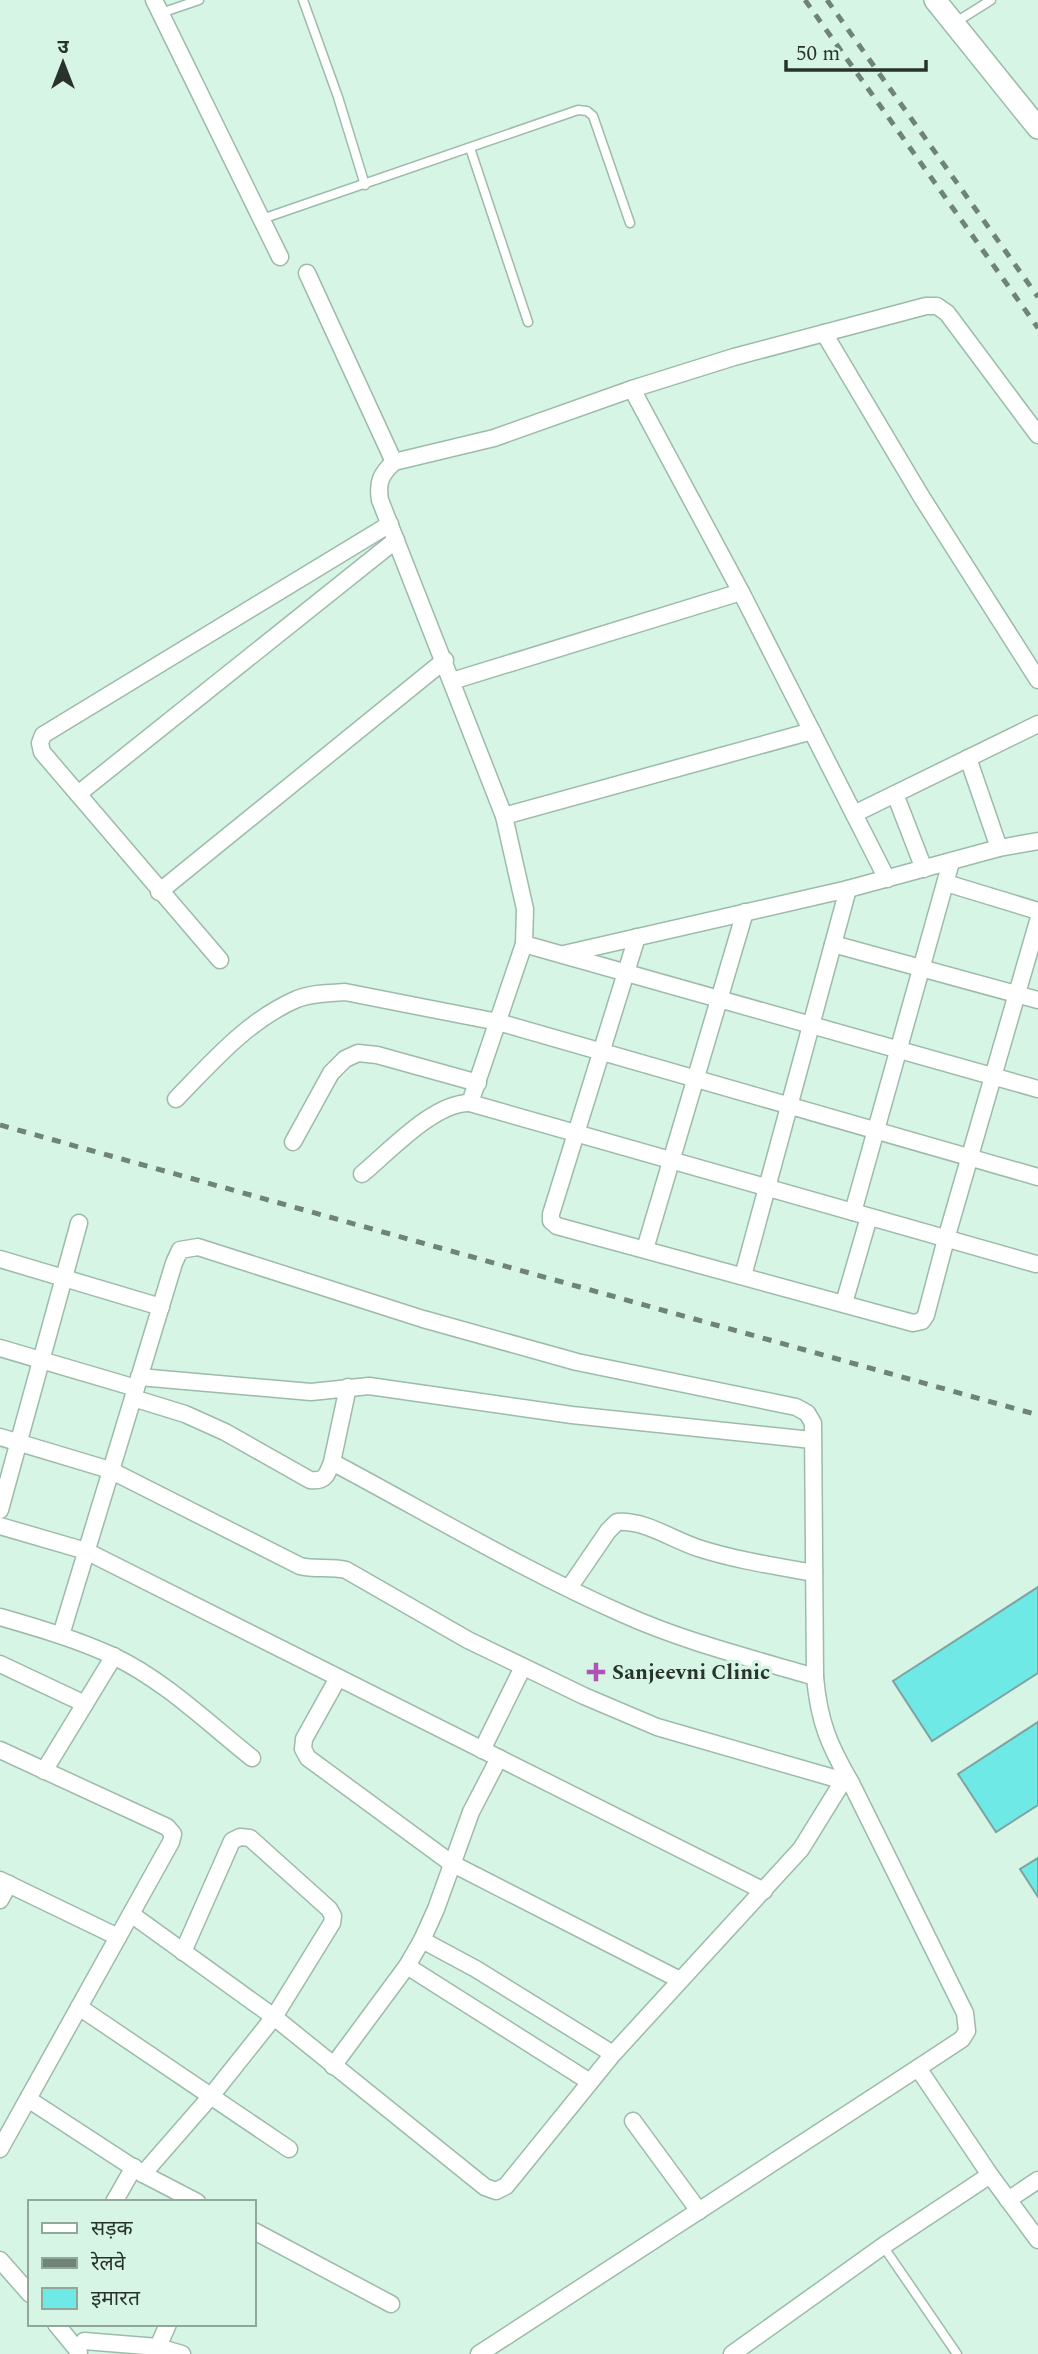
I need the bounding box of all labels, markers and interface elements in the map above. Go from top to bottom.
north arrow [28,28,98,98]
scale bar [786,28,926,72]
text: उ [57,33,69,62]
text: 50 m [796,38,840,70]
place label: Sanjeevni Clinic [612,1657,770,1689]
marker: Sanjeevni Clinic [586,1662,606,1682]
legend [28,2200,256,2326]
text: सड़क [91,2213,133,2245]
text: रेलवे [90,2248,126,2280]
text: इमारत [91,2283,141,2315]

